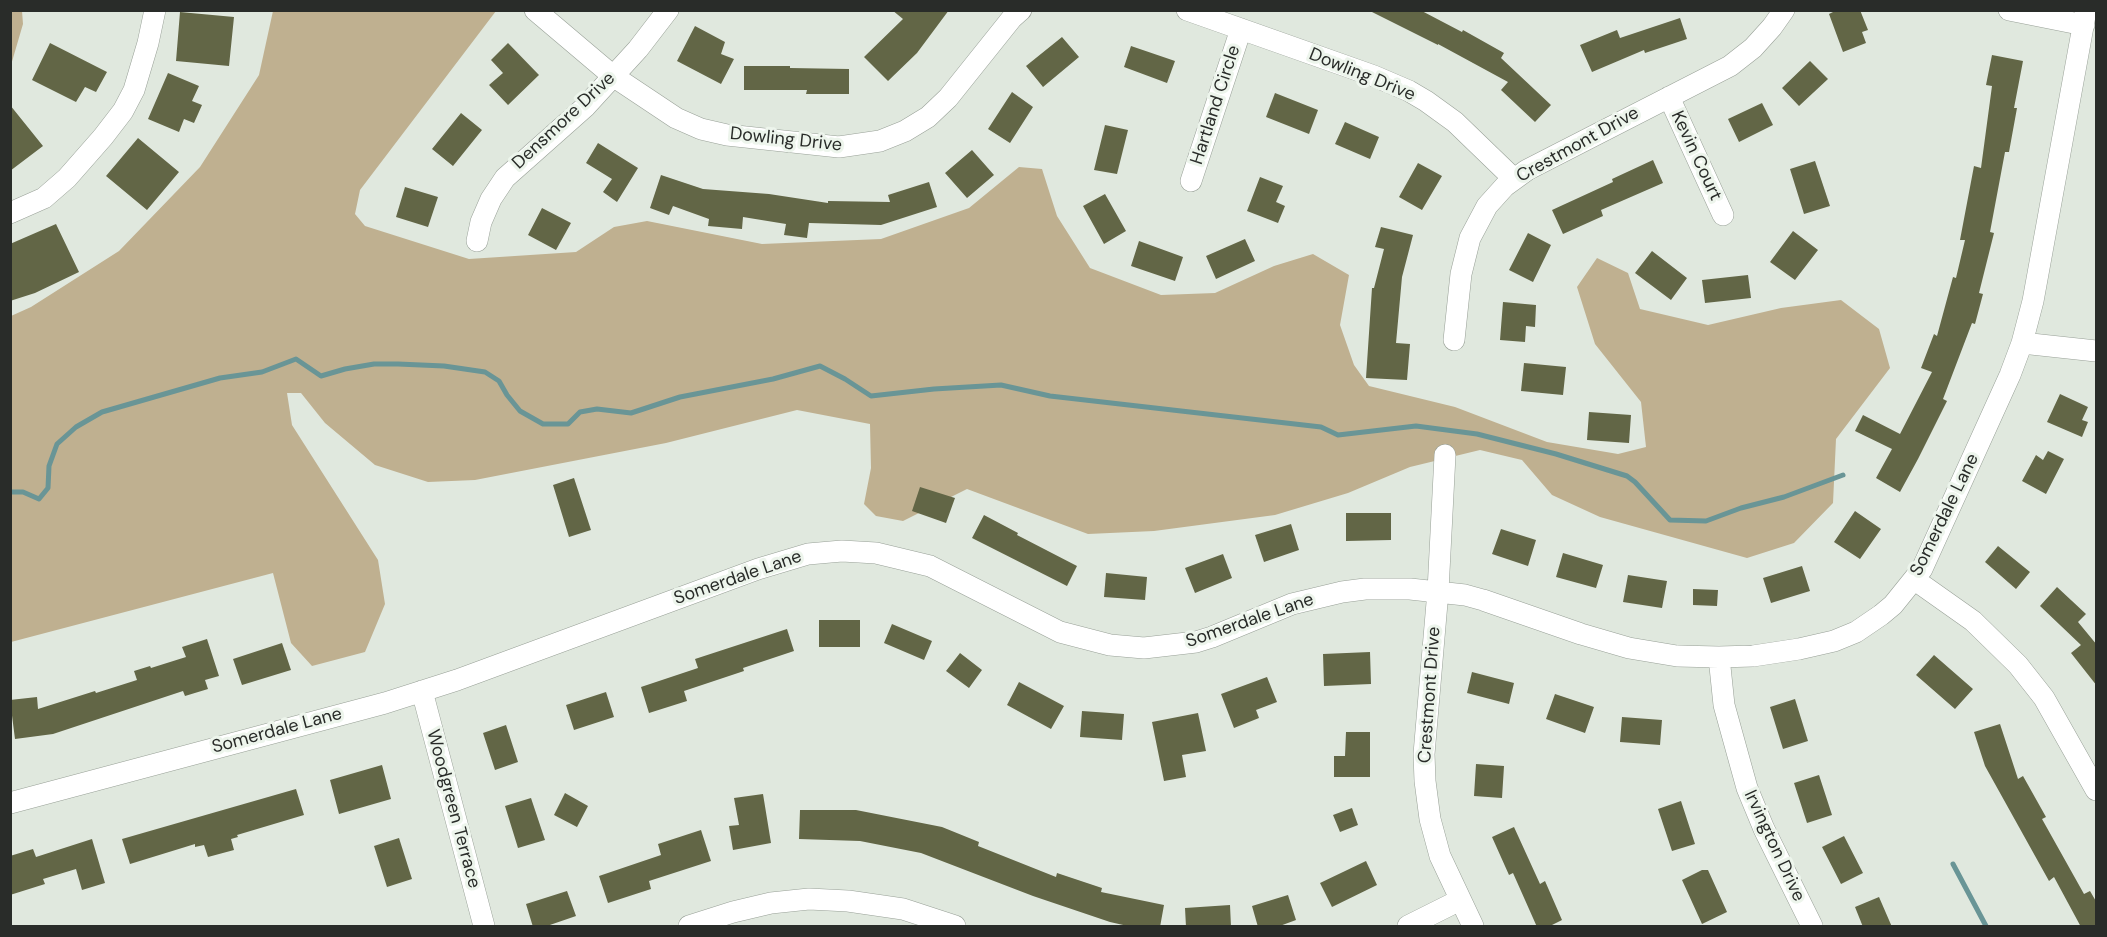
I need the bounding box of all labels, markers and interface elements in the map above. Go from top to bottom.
street label: Hartland Circle [1187,43,1245,167]
street label: Dowling Drive [1306,44,1418,106]
street label: Densmore Drive [508,68,620,174]
street label: Crestmont Drive [1513,102,1643,188]
street label: Kevin Court [1666,108,1726,204]
street label: Dowling Drive [729,123,843,157]
street label: Somerdale Lane [1906,450,1984,580]
street label: Somerdale Lane [671,546,805,610]
street label: Somerdale Lane [1183,589,1317,653]
street label: Crestmont Drive [1414,626,1446,764]
street label: Somerdale Lane [210,703,344,759]
street label: Woodgreen Terrace [421,727,485,891]
street label: Irvington Drive [1739,787,1809,905]

